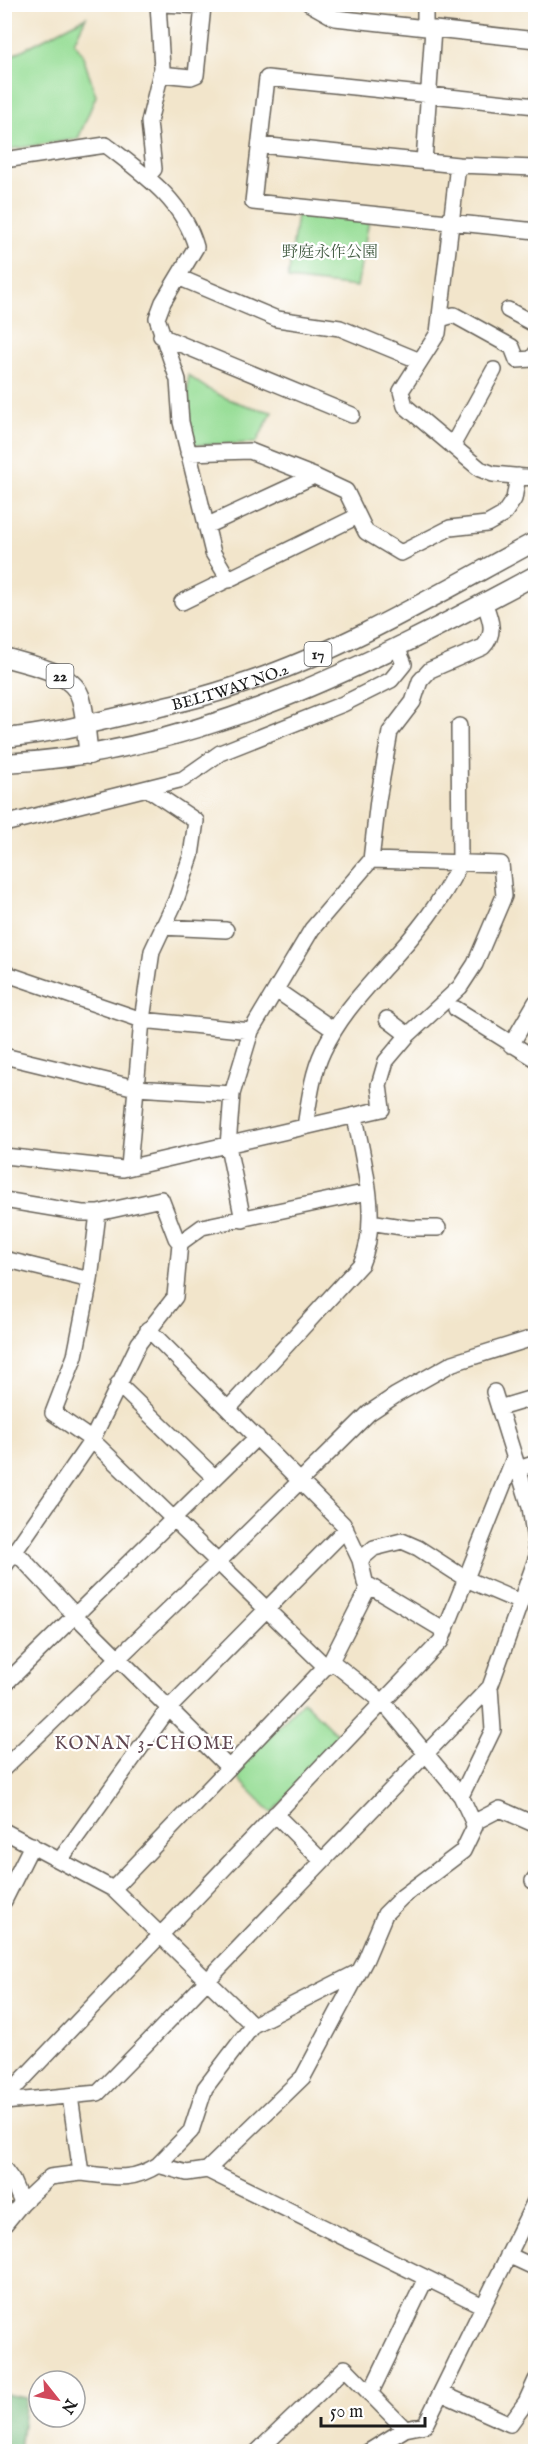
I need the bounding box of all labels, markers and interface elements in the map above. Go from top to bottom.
park label: 野庭永作公園 [282,243,378,263]
road number: 17 [304,642,332,666]
street label: BELTWAY NO.2 [170,660,292,716]
road number: 22 [46,664,74,688]
district label: KONAN 3-CHOME [54,1733,236,1756]
north arrow [27,2369,87,2429]
scale bar [321,2390,424,2428]
text: N [56,2394,81,2417]
text: 50 m [330,2401,363,2424]

